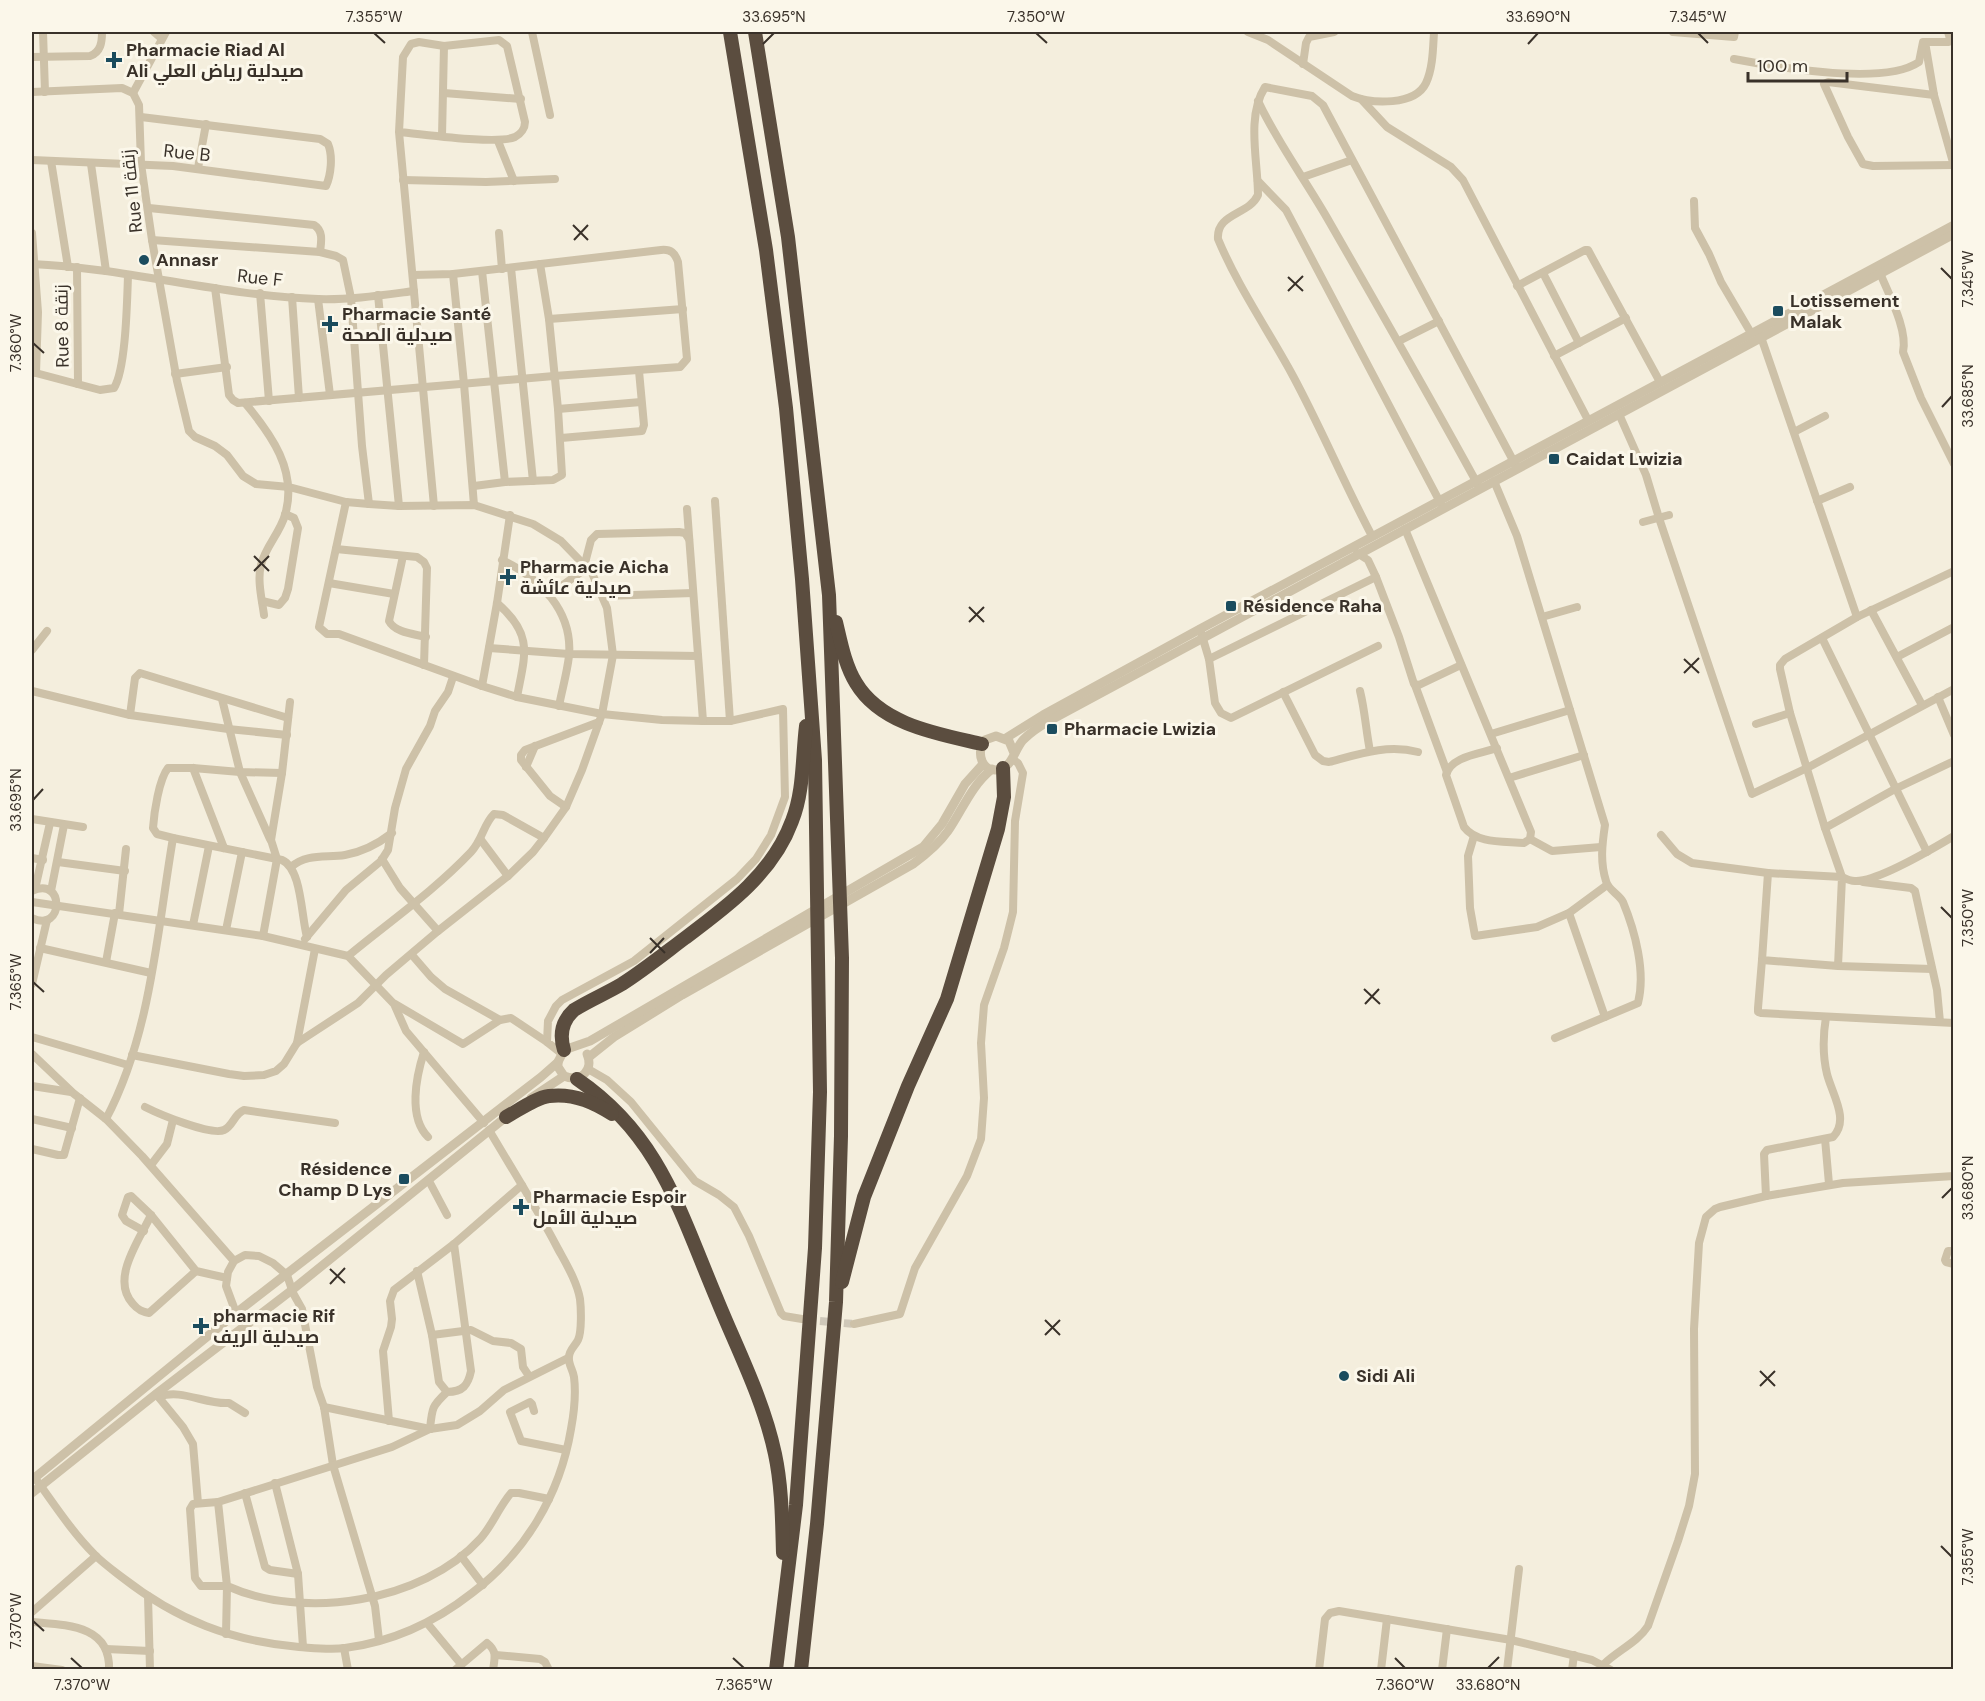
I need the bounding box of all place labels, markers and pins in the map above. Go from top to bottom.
place label: Pharmacie Riad Al Ali صيدلية رياض العلي [126,38,304,86]
marker: Pharmacie Riad Al Ali صيدلية رياض العلي [107,53,121,67]
place label: Annasr [156,248,218,272]
marker: Annasr [137,253,151,267]
place label: Lotissement Malak [1790,289,1900,334]
place label: Pharmacie Santé صيدلية الصحة [342,302,492,347]
marker: Lotissement Malak [1771,304,1785,318]
marker: Pharmacie Santé صيدلية الصحة [323,317,337,331]
place label: Caidat Lwizia [1566,447,1683,471]
marker: Caidat Lwizia [1547,452,1561,466]
place label: Pharmacie Aicha صيدلية عائشة [520,555,669,600]
marker: Pharmacie Aicha صيدلية عائشة [501,570,515,584]
place label: Résidence Raha [1243,594,1382,618]
marker: Résidence Raha [1224,599,1238,613]
place label: Pharmacie Lwizia [1064,717,1216,741]
marker: Pharmacie Lwizia [1045,722,1059,736]
place label: Résidence Champ D Lys [278,1157,392,1202]
marker: Résidence Champ D Lys [397,1172,411,1186]
place label: Pharmacie Espoir صيدلية الأمل [533,1185,687,1230]
marker: Pharmacie Espoir صيدلية الأمل [514,1200,528,1214]
place label: pharmacie Rif صيدلية الريف [213,1304,335,1349]
marker: pharmacie Rif صيدلية الريف [194,1319,208,1333]
place label: Sidi Ali [1356,1364,1415,1388]
marker: Sidi Ali [1337,1369,1351,1383]

